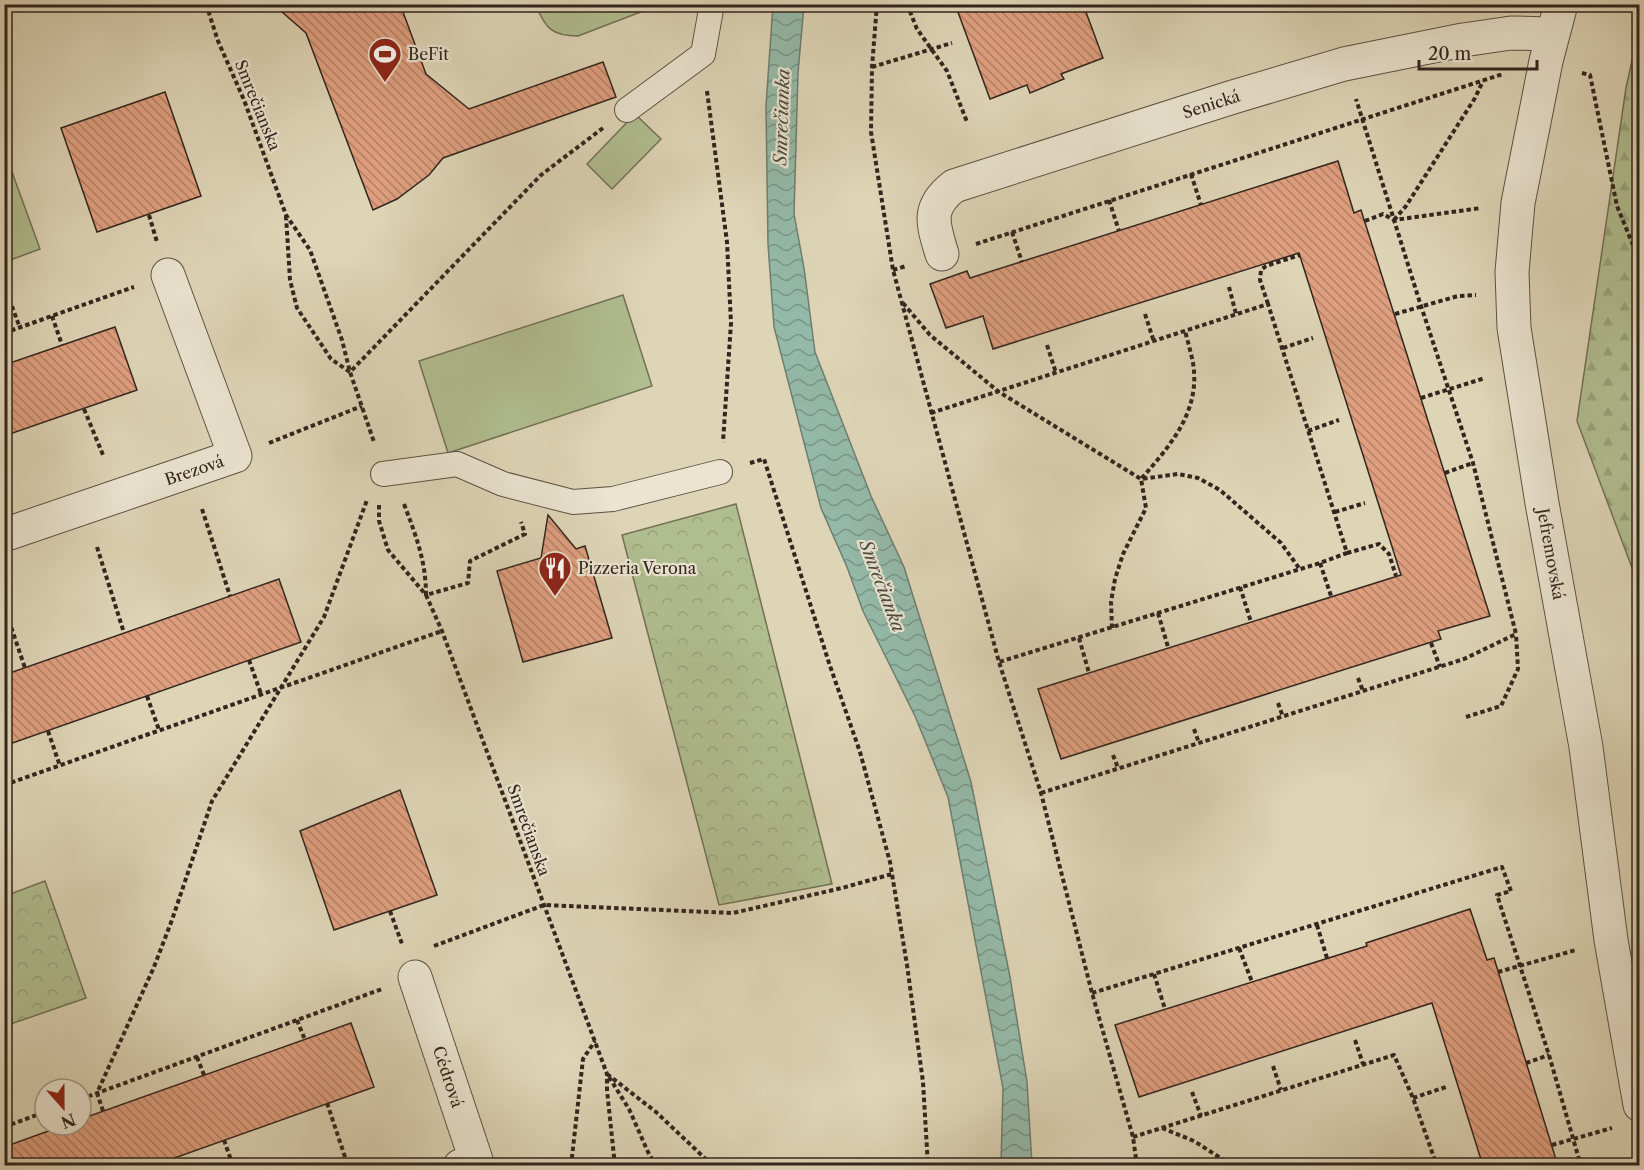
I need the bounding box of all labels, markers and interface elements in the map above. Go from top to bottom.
scale bar [1419,33,1538,71]
sports icon: BeFit [367,36,403,83]
text: 20 m [1428,43,1472,65]
place label: BeFit [408,44,449,64]
street label: Smrečianska [231,57,285,154]
water label: Smrečianka [769,68,795,167]
street label: Senická [1180,85,1243,122]
street label: Brezová [162,450,227,489]
street label: Jefremovská [1533,504,1569,602]
water label: Smrečianka [854,536,910,635]
restaurant icon: Pizzeria Verona [537,550,573,597]
place label: Pizzeria Verona [578,558,697,578]
street label: Smrečianska [503,781,555,879]
street label: Cédrová [429,1043,468,1110]
north arrow [33,1077,93,1137]
text: N [58,1109,78,1133]

